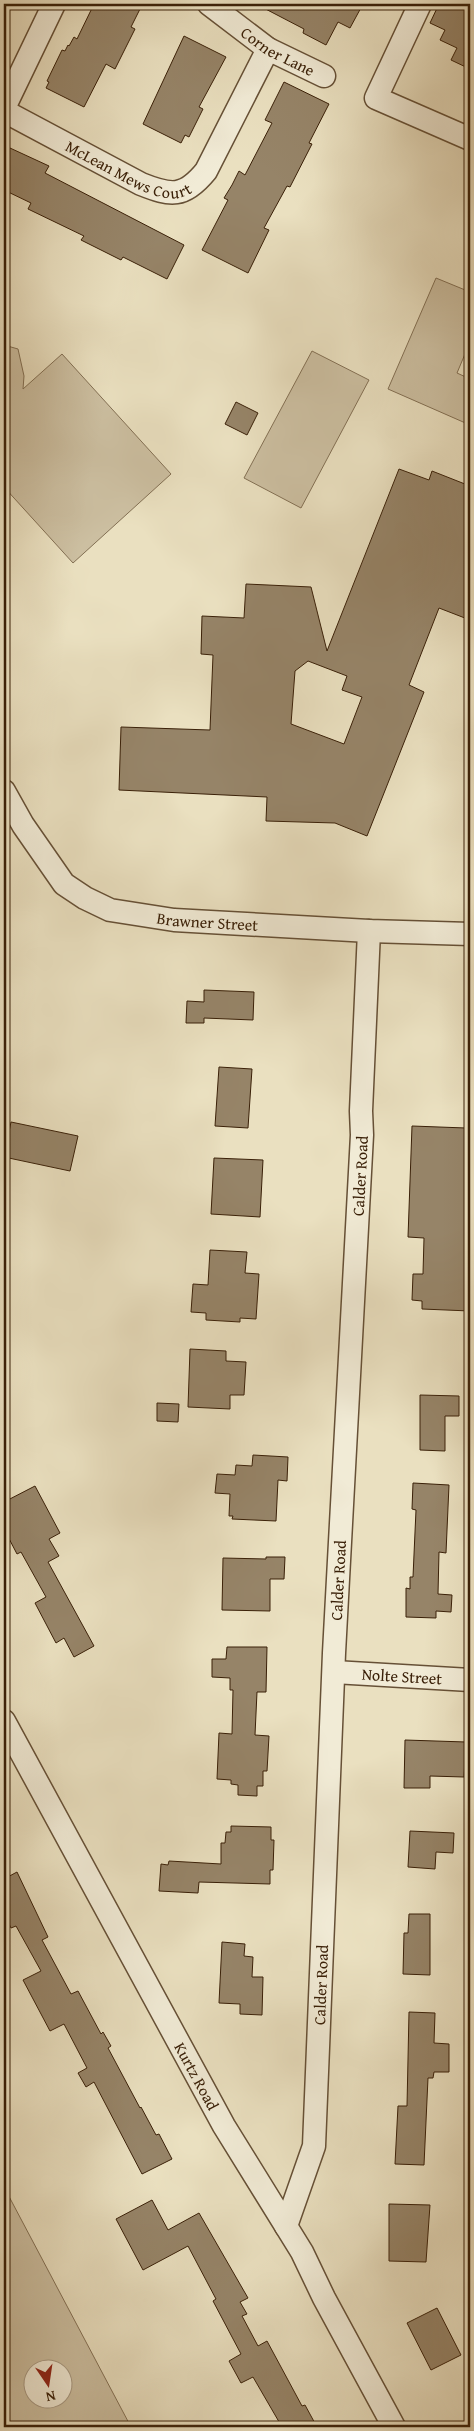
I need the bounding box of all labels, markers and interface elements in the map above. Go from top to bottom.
street label: Corner Lane [236,21,319,82]
street label: McLean Mews Court [61,134,196,205]
street label: Brawner Street [155,905,259,937]
street label: Calder Road [346,1135,374,1217]
street label: Calder Road [324,1539,352,1621]
street label: Nolte Street [361,1662,443,1690]
street label: Calder Road [307,1944,334,2026]
street label: Kurtz Road [169,2038,225,2115]
north arrow [22,2358,72,2408]
text: N [43,2386,58,2408]

